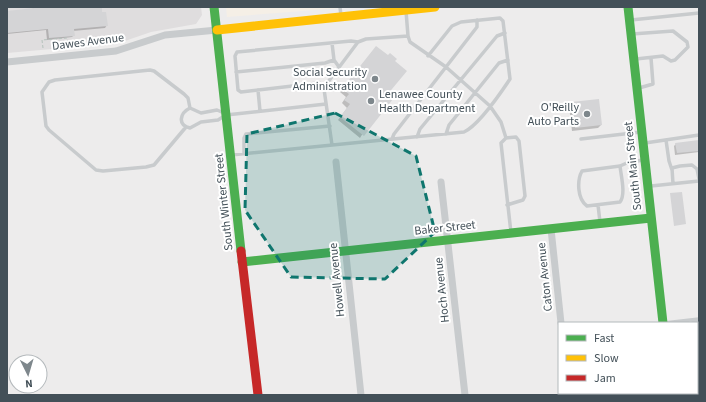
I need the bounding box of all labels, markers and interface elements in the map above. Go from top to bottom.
street label: Dawes Avenue [51,29,125,55]
place label: Social Security Administration [293,64,367,95]
marker: Social Security Administration [370,74,380,84]
place label: Lenawee County Health Department [379,86,475,117]
marker: Lenawee County Health Department [366,96,376,106]
place label: O'Reilly Auto Parts [528,99,579,130]
marker: O'Reilly Auto Parts [582,109,592,119]
street label: South Main Street [620,121,646,211]
street label: South Winter Street [210,152,238,252]
street label: Baker Street [414,216,476,240]
street label: Howell Avenue [325,242,349,318]
street label: Caton Avenue [533,242,557,312]
street label: Hoch Avenue [430,256,454,324]
legend [558,322,698,394]
text: Fast [594,330,614,347]
text: Slow [594,350,619,367]
north arrow [8,354,48,394]
text: Jam [594,370,616,387]
text: N [25,376,33,391]

